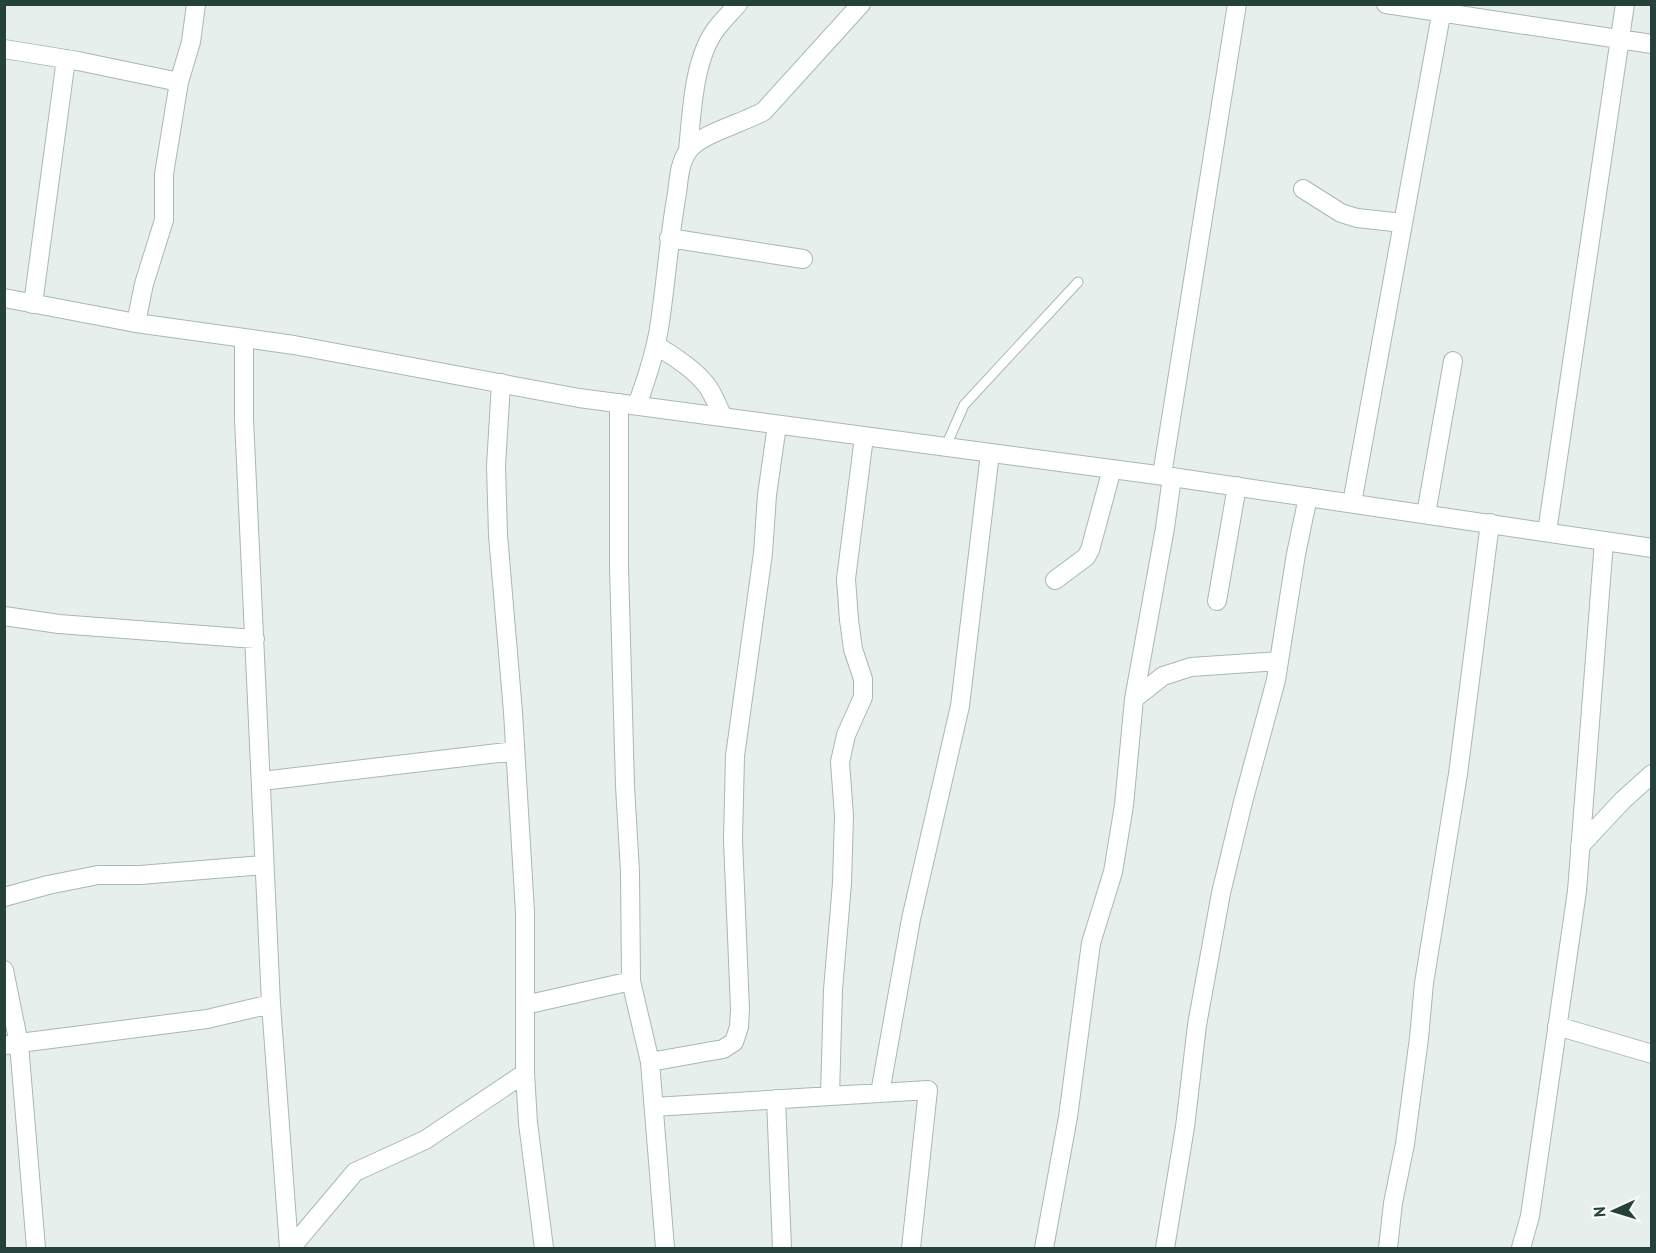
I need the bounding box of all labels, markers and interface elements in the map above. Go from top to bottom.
north arrow [1584,1181,1644,1241]
text: N [1589,1206,1609,1218]

